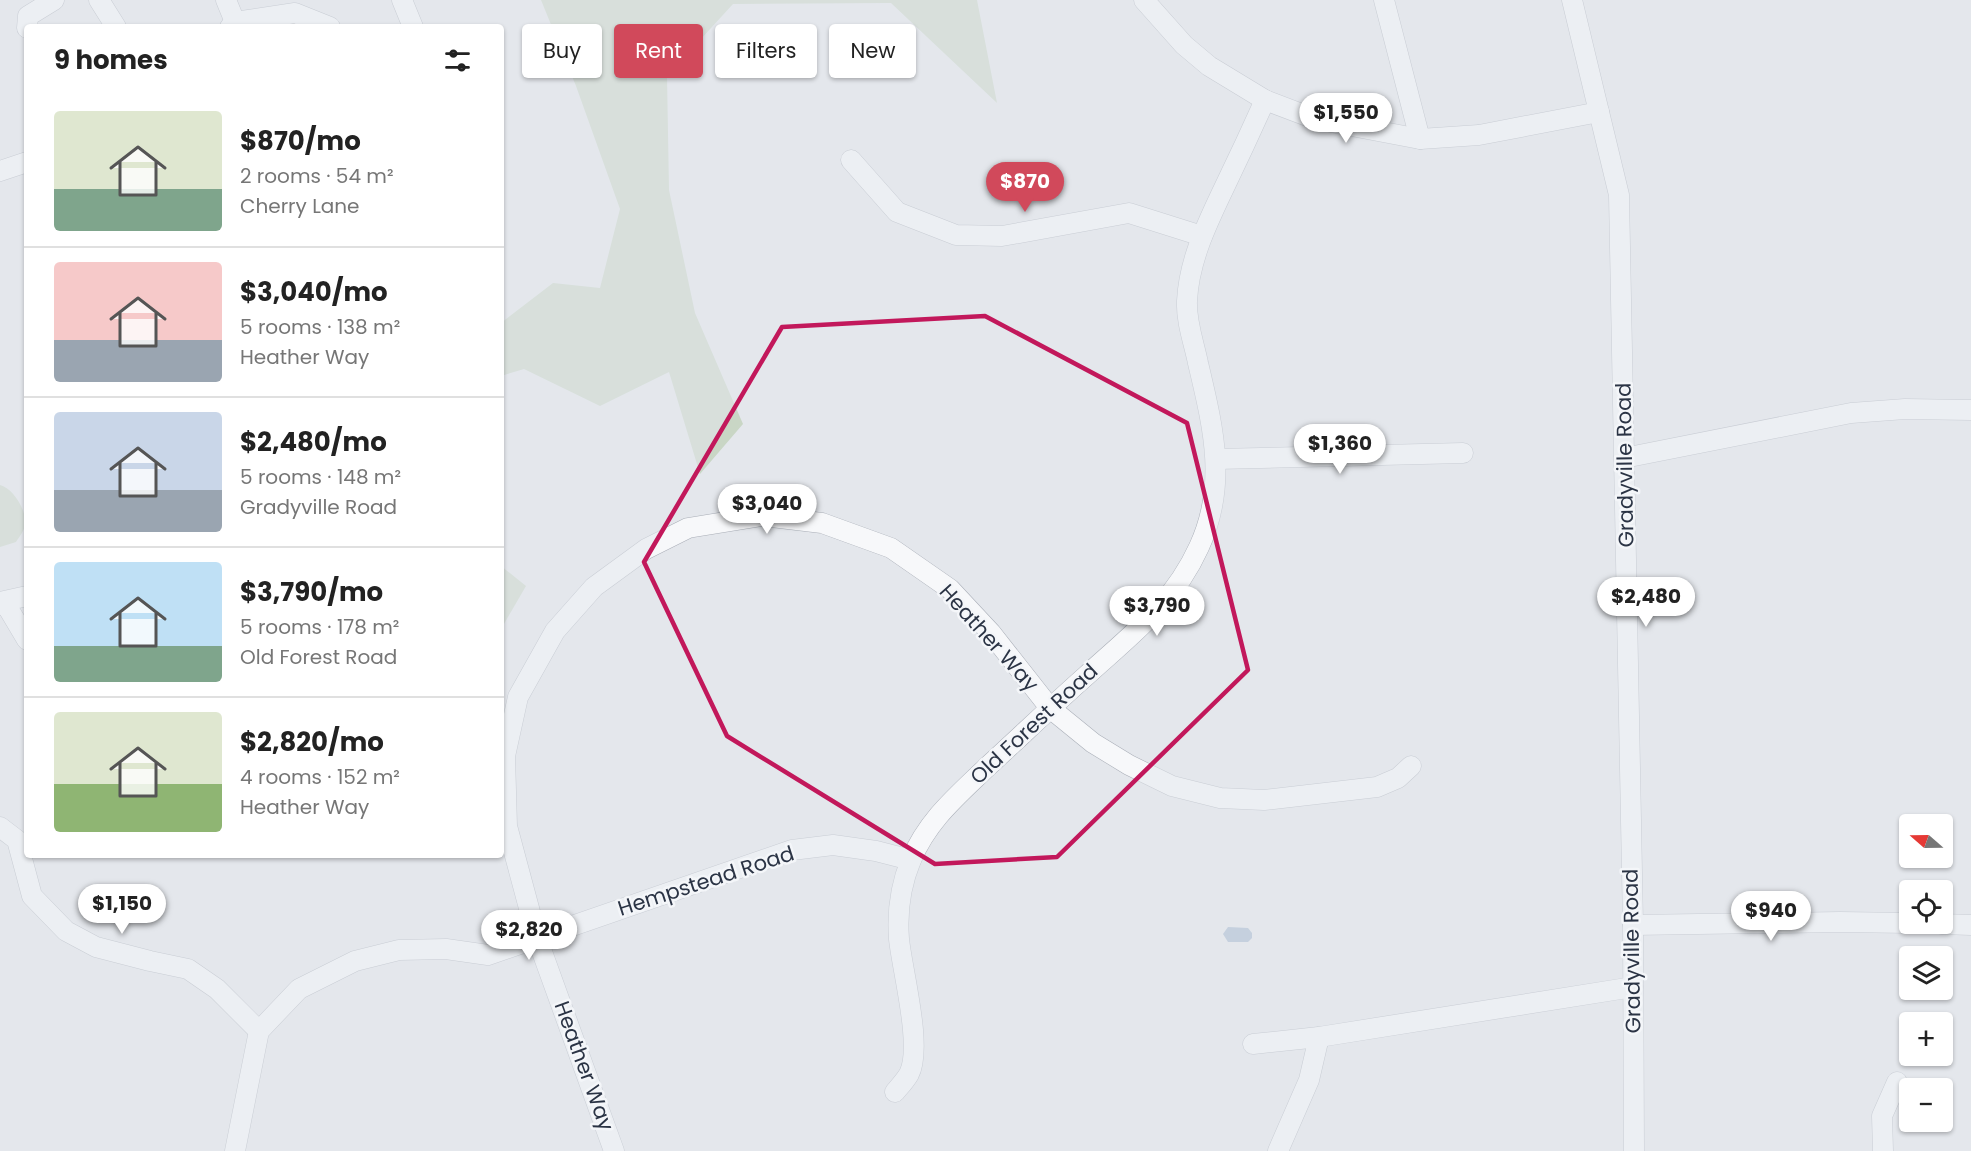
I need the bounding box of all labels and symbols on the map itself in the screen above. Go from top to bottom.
pin: $1,550 [1297,93,1395,144]
pin: $870 [989,162,1061,213]
street label: Gradyville Road [1609,382,1640,548]
pin: $1,360 [1291,424,1389,475]
pin: $3,040 [718,484,816,535]
street label: Heather Way [933,577,1046,698]
pin: $2,480 [1597,577,1695,628]
pin: $3,790 [1108,586,1206,637]
street label: Old Forest Road [963,657,1104,791]
north arrow [1899,814,1953,868]
street label: Hempstead Road [614,838,798,923]
street label: Gradyville Road [1616,868,1647,1034]
pin: $1,150 [73,884,171,935]
pin: $940 [1735,891,1807,942]
pin: $2,820 [480,910,578,961]
street label: Heather Way [548,997,621,1135]

